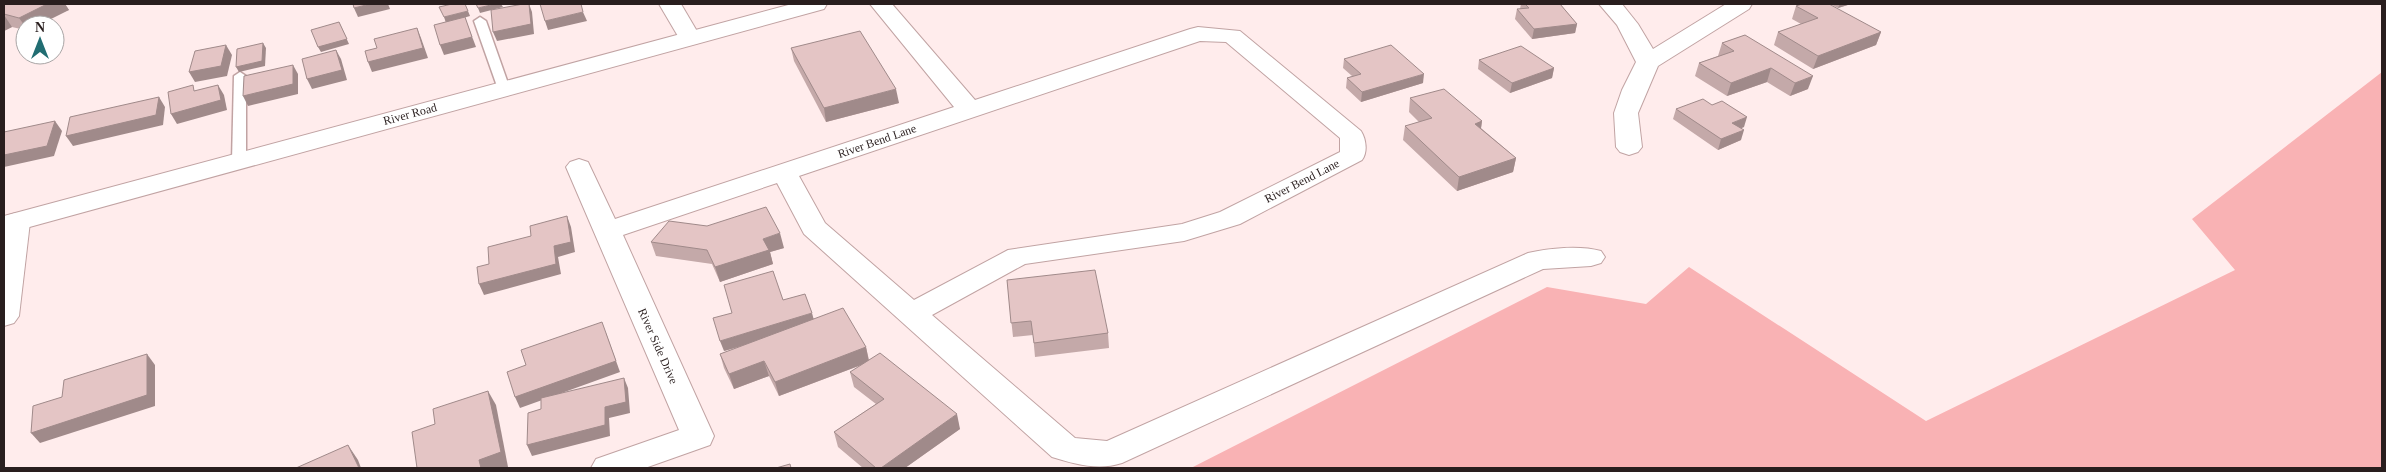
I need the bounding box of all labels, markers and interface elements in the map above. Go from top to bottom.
north arrow [15,15,65,65]
text: N [35,20,45,35]
street label: River Road [382,100,438,128]
street label: River Bend Lane [836,121,918,161]
street label: River Bend Lane [1262,156,1342,206]
street label: River Side Drive [635,306,681,386]

